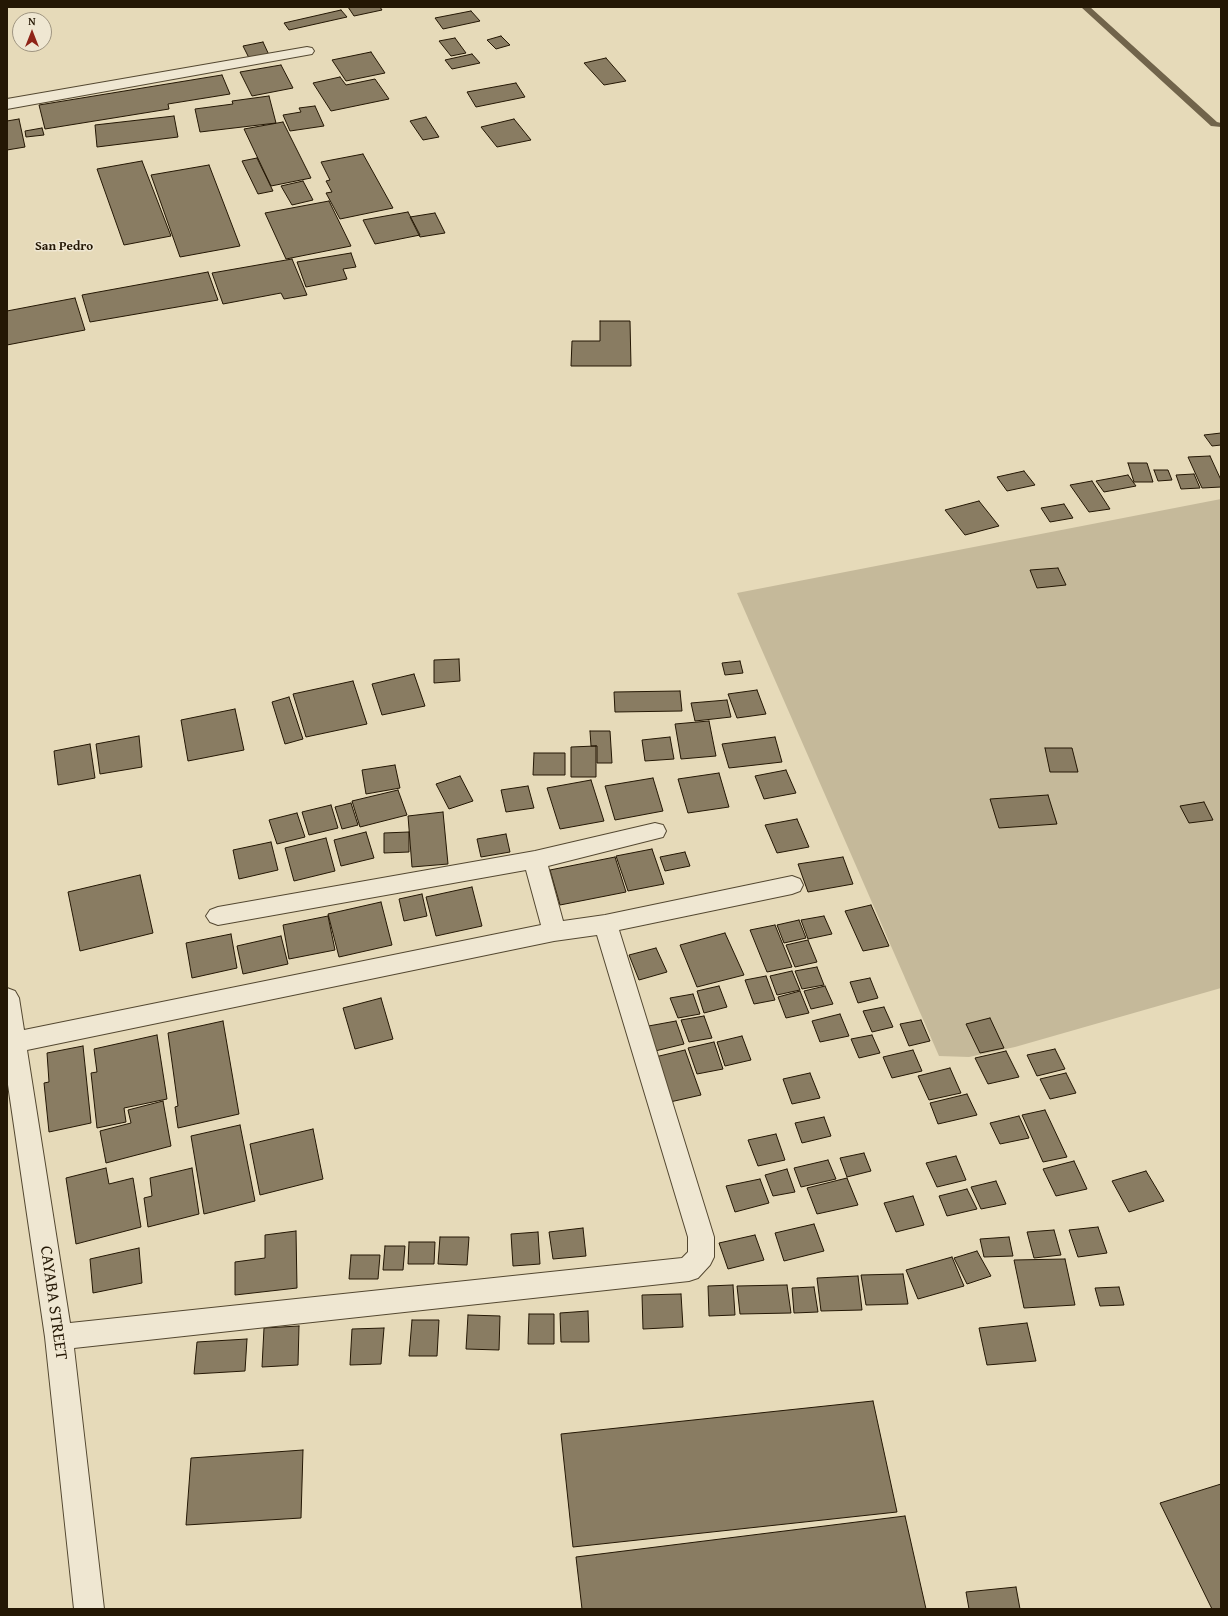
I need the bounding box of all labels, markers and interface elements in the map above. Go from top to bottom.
north arrow [12,12,52,52]
text: N [28,13,36,29]
district label: San Pedro [35,239,93,255]
street label: CAYABA STREET [35,1245,71,1361]

